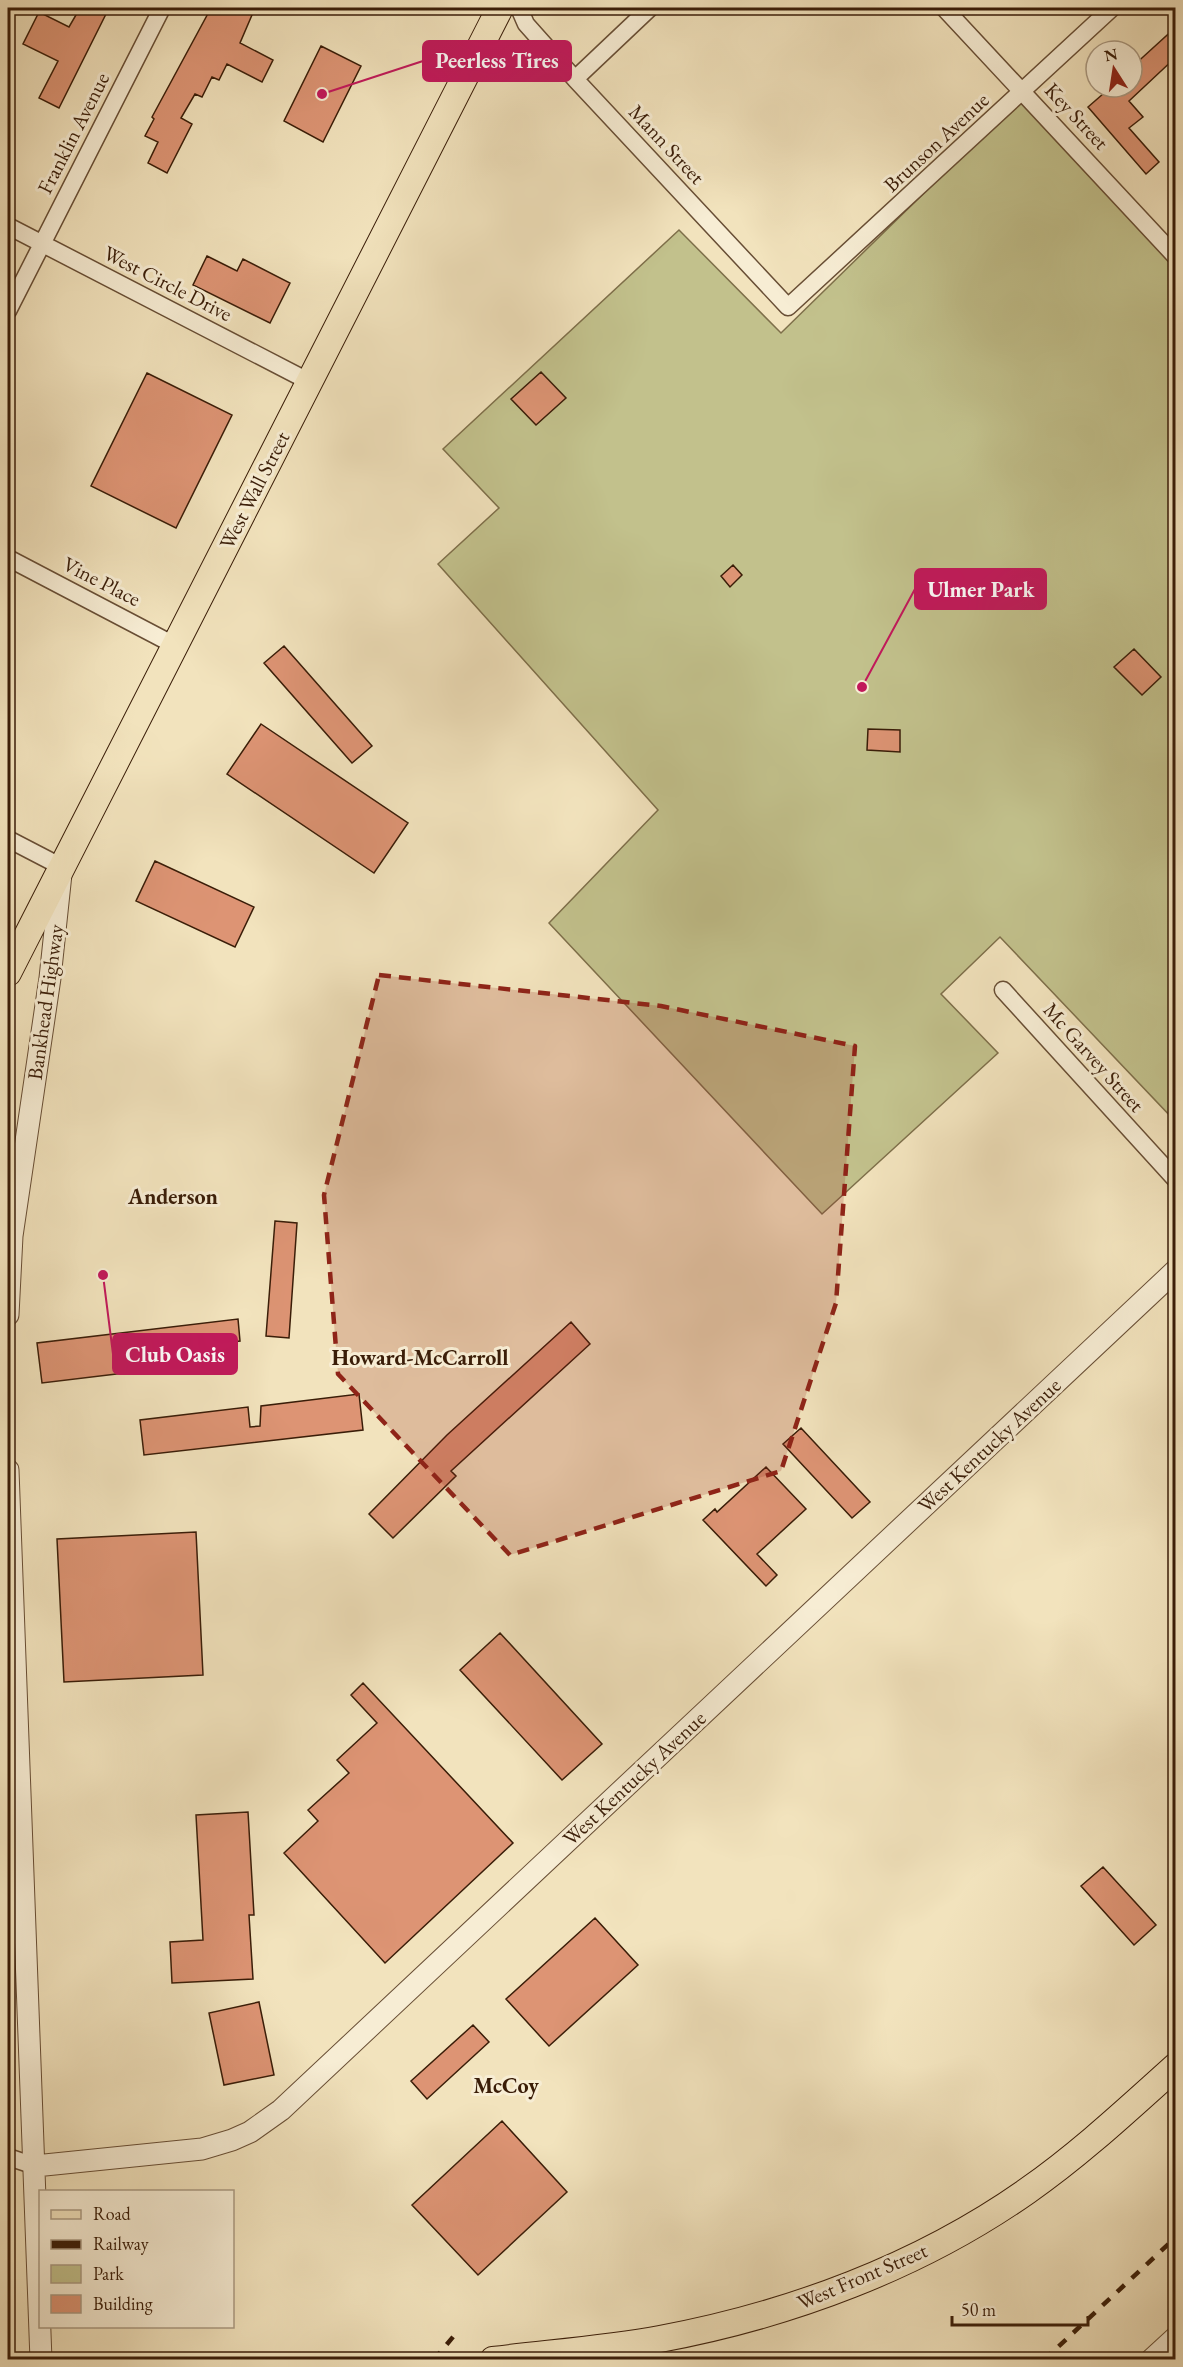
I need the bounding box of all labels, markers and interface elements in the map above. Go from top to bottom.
north arrow [1084,39,1144,99]
callout: Peerless Tires [423,41,571,81]
text: N [1102,43,1120,66]
text: Peerless Tires [435,46,559,75]
street label: Franklin Avenue [31,68,115,198]
street label: Key Street [1039,77,1115,155]
street label: Brunson Avenue [878,86,994,198]
street label: Mann Street [623,98,711,190]
street label: West Circle Drive [99,239,237,327]
street label: West Wall Street [213,426,295,554]
street label: Vine Place [59,550,145,612]
callout: Ulmer Park [915,569,1046,609]
text: Ulmer Park [928,575,1035,604]
street label: Bankhead Highway [21,922,69,1082]
street label: Mc Garvey Street [1038,997,1151,1118]
district label: Anderson [127,1182,218,1211]
callout: Club Oasis [113,1334,237,1374]
text: Club Oasis [125,1340,225,1369]
district label: Howard-McCarroll [332,1343,508,1372]
street label: West Kentucky Avenue [912,1372,1066,1518]
street label: West Kentucky Avenue [557,1705,711,1851]
district label: McCoy [473,2071,539,2100]
legend [39,2190,234,2328]
text: Road [93,2202,132,2225]
text: Railway [93,2232,149,2255]
street label: West Front Street [793,2236,932,2316]
text: Park [93,2262,124,2285]
scale bar [952,2289,1088,2327]
text: Building [93,2292,153,2315]
text: 50 m [961,2298,996,2321]

